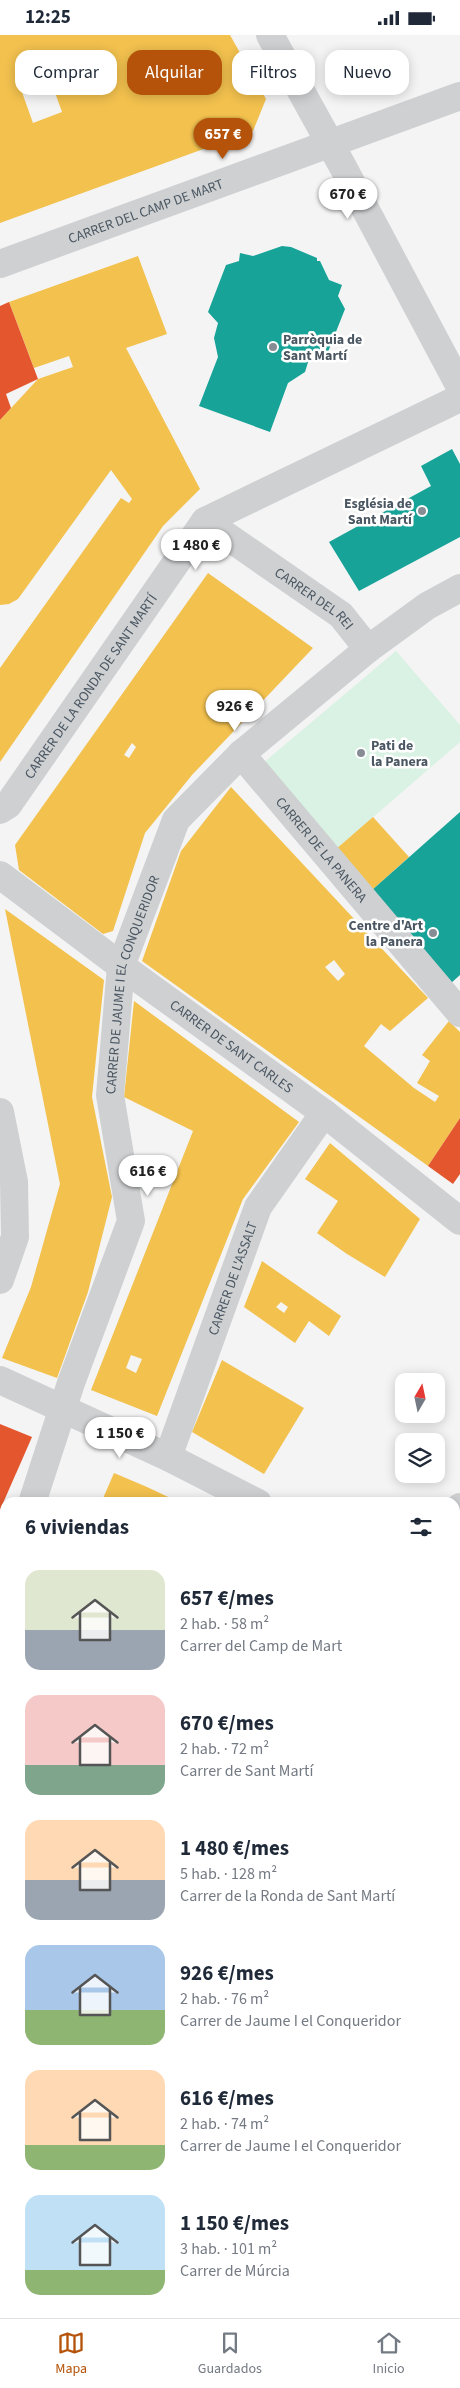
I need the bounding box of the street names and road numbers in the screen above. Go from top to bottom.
street label: CARRER DEL CAMP DE MART [66,174,227,249]
street label: CARRER DEL REI [270,563,358,634]
street label: CARRER DE LA RONDA DE SANT MARTÍ [20,589,163,783]
street label: CARRER DE LA PANERA [270,793,372,908]
street label: CARRER DE JAUME I EL CONQUERIDOR [101,873,165,1095]
street label: CARRER DE SANT CARLES [165,995,297,1099]
street label: CARRER DE L'ASSALT [204,1219,263,1338]

